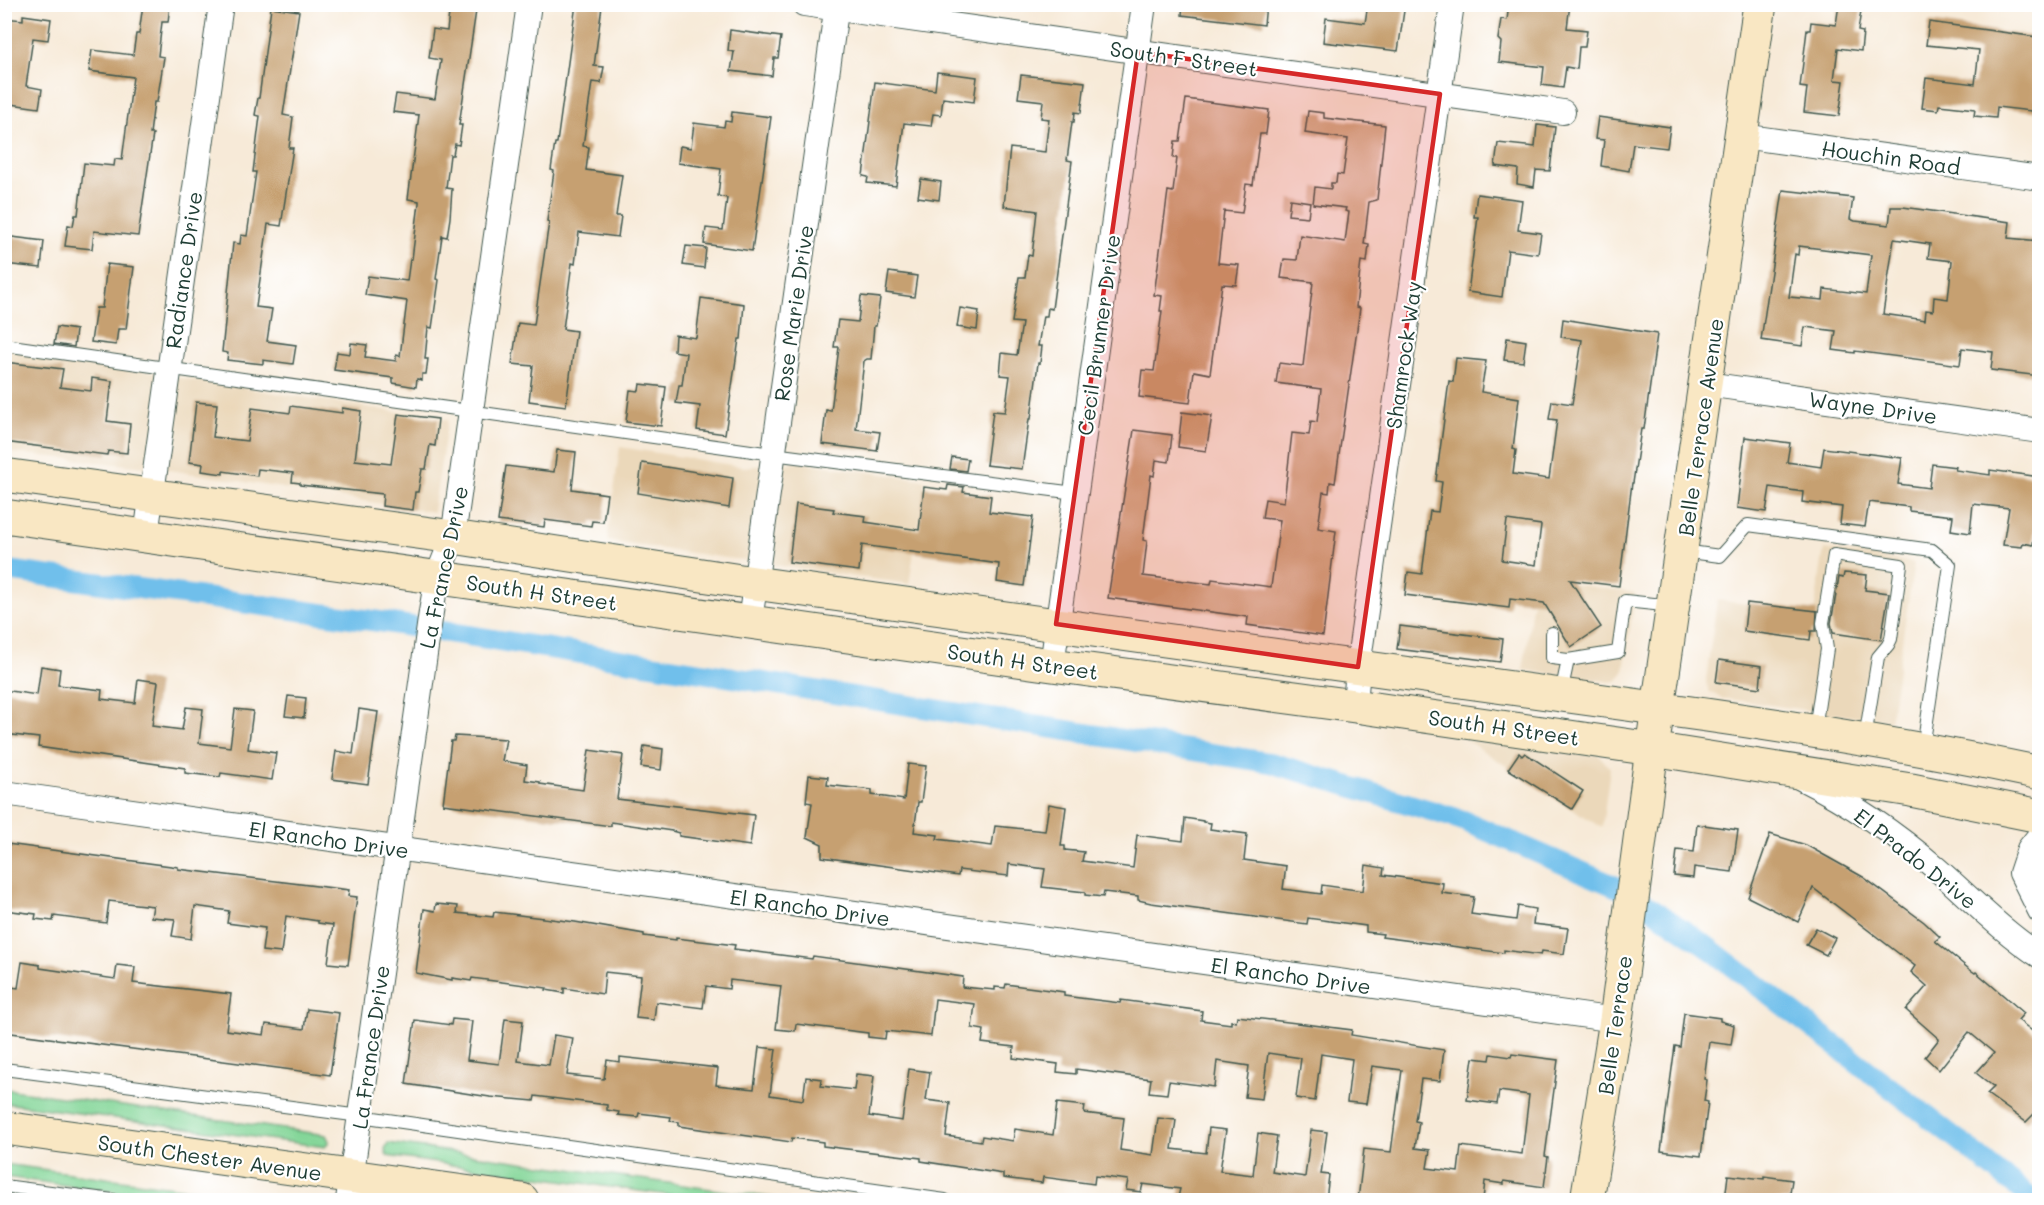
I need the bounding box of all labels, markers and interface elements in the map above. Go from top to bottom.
street label: South F Street [1108,34,1260,82]
street label: Houchin Road [1820,134,1962,180]
street label: Radiance Drive [159,190,207,350]
street label: Rose Marie Drive [767,223,819,403]
street label: Cecil Brunner Drive [1071,233,1125,437]
street label: Shamrock Way [1379,279,1427,431]
street label: Belle Terrace Avenue [1671,316,1729,538]
street label: Wayne Drive [1807,385,1939,429]
street label: La France Drive [413,483,473,651]
street label: South H Street [465,568,619,616]
street label: South H Street [946,637,1100,685]
street label: South H Street [1427,703,1581,751]
street label: El Prado Drive [1849,802,1983,914]
street label: El Rancho Drive [247,814,411,864]
street label: El Rancho Drive [728,882,892,932]
street label: El Rancho Drive [1209,950,1373,1000]
street label: Belle Terrace [1591,954,1637,1096]
street label: La France Drive [345,963,395,1131]
street label: South Chester Avenue [96,1128,324,1186]

